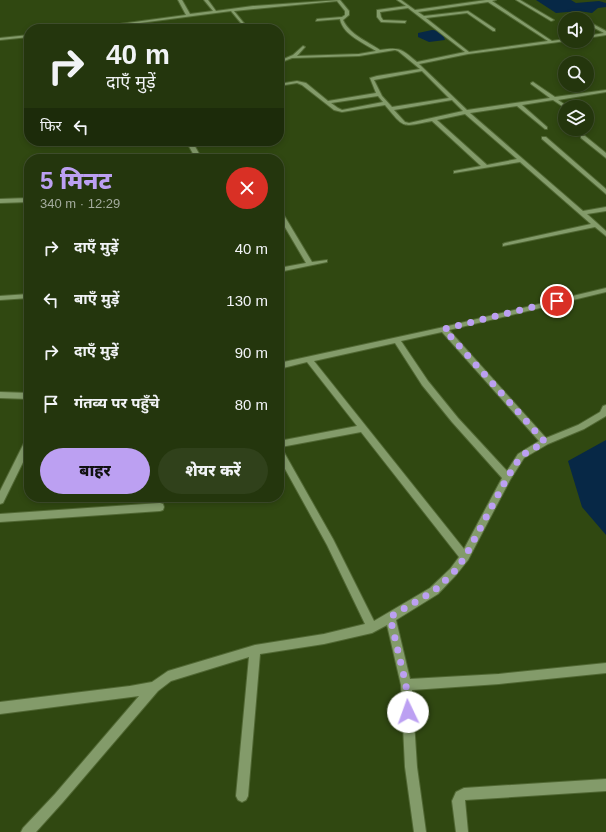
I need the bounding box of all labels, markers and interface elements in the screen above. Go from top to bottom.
map controls [558,12,594,136]
button: sound [558,12,594,48]
text: 40 m [106,39,170,70]
icon: right [40,40,92,92]
button: search [558,56,594,92]
text: दाएँ मुड़ें [106,72,156,92]
button: layers [558,100,594,136]
icon: left [70,116,92,138]
text: फिर [40,117,62,134]
text: 5 मिनट [40,167,112,194]
button: close [226,167,268,209]
text: 340 m · 12:29 [40,196,120,211]
icon: right [40,237,62,259]
text: दाएँ मुड़ें [74,238,118,255]
text: 40 m [235,240,268,257]
pin [540,284,574,318]
icon: left [40,289,62,311]
text: बाएँ मुड़ें [74,290,119,307]
icon: arrive [546,290,568,312]
text: 130 m [226,292,268,309]
icon: right [40,341,62,363]
text: दाएँ मुड़ें [74,342,118,359]
text: 90 m [235,344,268,361]
icon: arrive [40,393,62,415]
text: गंतव्य पर पहुँचे [74,394,159,411]
text: 80 m [235,396,268,413]
button: बाहर [40,448,150,494]
button: शेयर करें [158,448,268,494]
position arrow [387,691,429,733]

